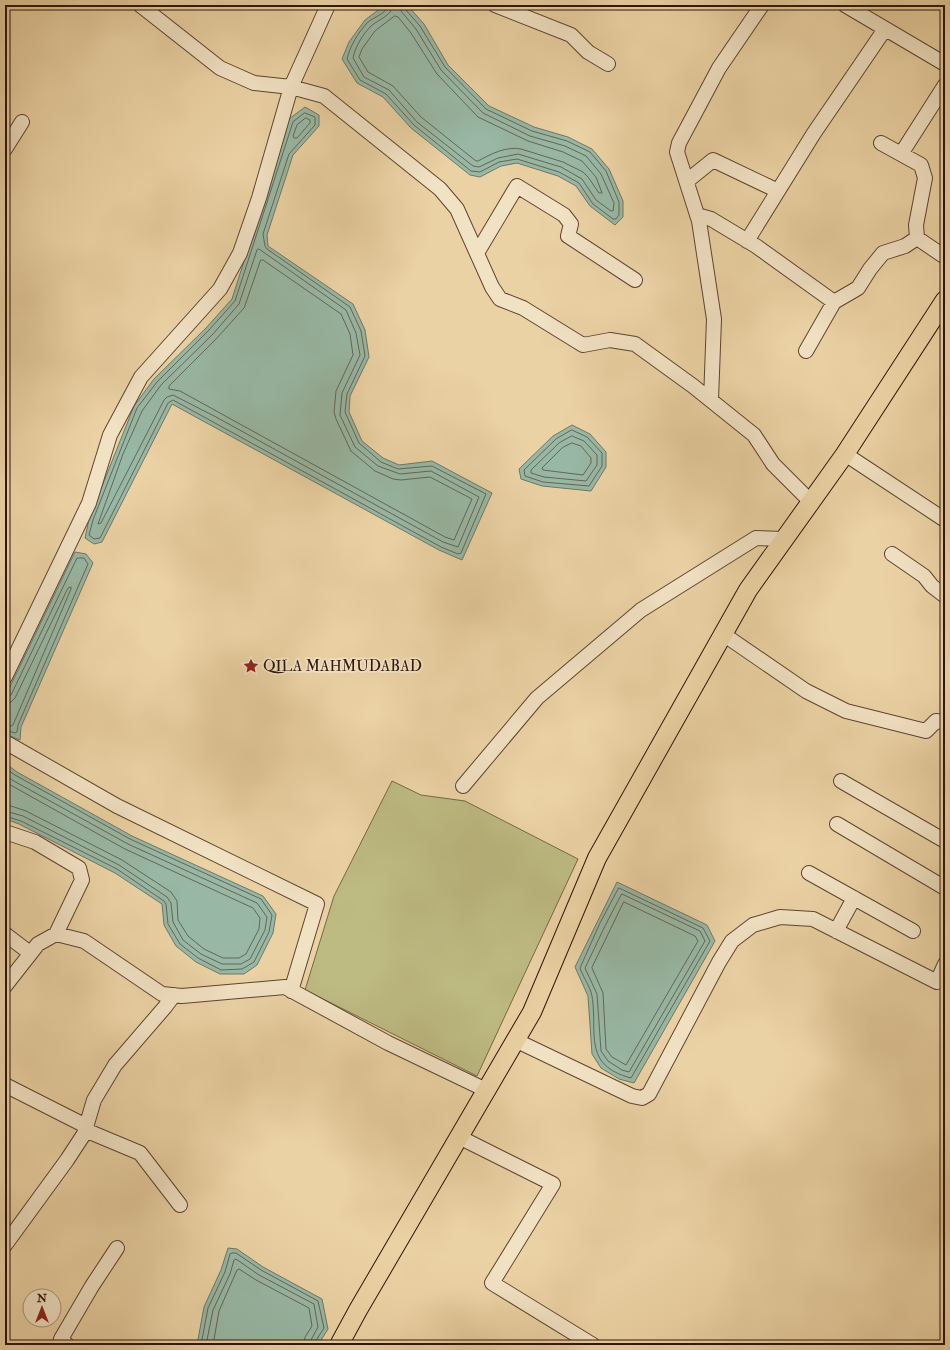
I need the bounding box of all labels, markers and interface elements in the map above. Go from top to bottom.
place icon: QILA MAHMUDABAD [242,657,260,675]
place label: QILA MAHMUDABAD [263,657,422,676]
north arrow [22,1288,62,1328]
text: N [36,1292,48,1305]

